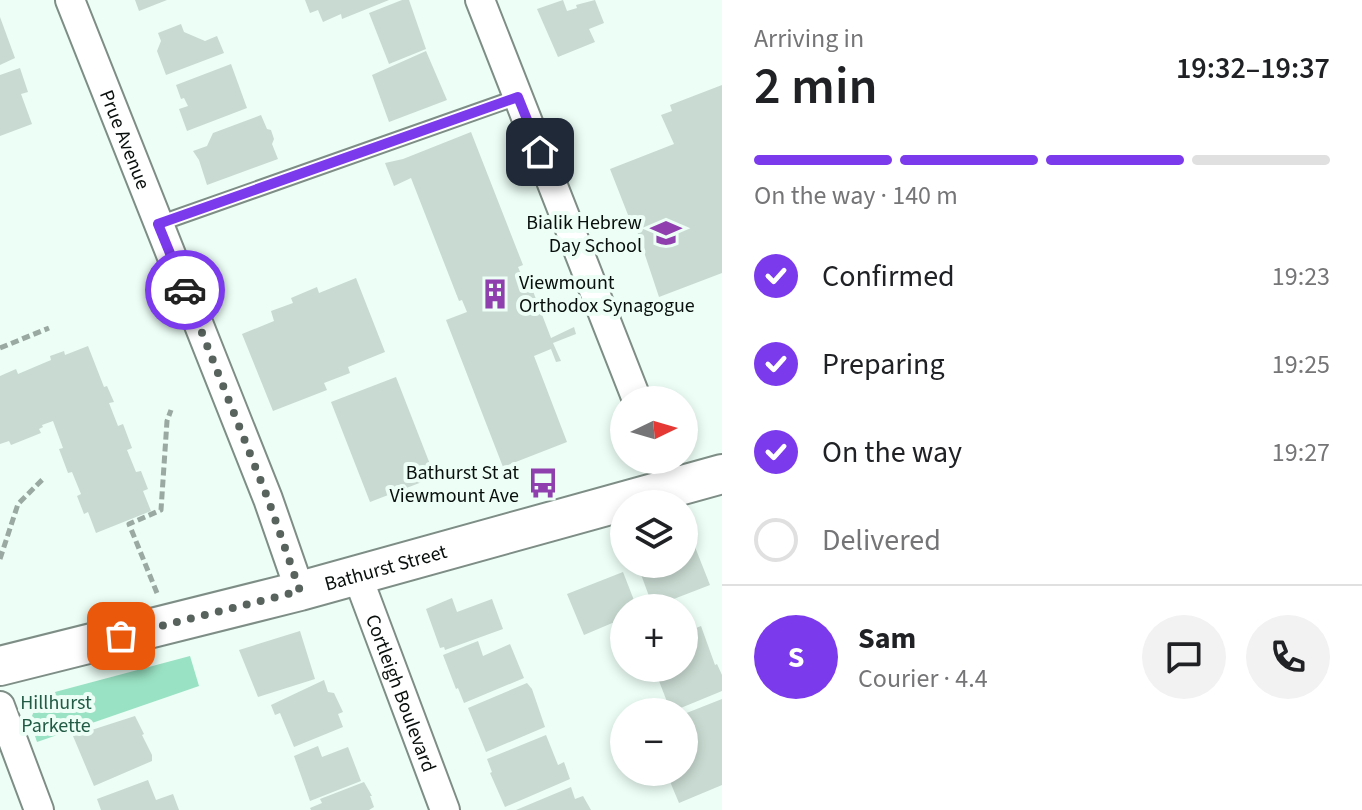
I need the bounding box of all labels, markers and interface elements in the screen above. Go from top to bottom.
text: Arriving in [754,20,864,57]
text: 19:32–19:37 [1176,47,1330,90]
text: 2 min [754,50,878,124]
street label: Prue Avenue [92,86,157,194]
pin [506,118,574,186]
icon: home [518,130,562,174]
text: On the way · 140 m [754,177,958,214]
place label: Bialik Hebrew Day School [526,209,642,260]
school or university icon: Bialik Hebrew Day School [649,216,683,250]
courier [145,250,225,330]
icon: check [754,254,798,298]
text: Confirmed [822,255,955,298]
text: 19:23 [1272,258,1330,295]
icon: car [163,268,207,312]
place label: Viewmount Orthodox Synagogue [519,269,695,320]
building icon: Viewmount Orthodox Synagogue [478,277,512,311]
icon: check [754,342,798,386]
text: Preparing [822,343,945,386]
text: 19:25 [1272,346,1330,383]
north arrow [610,386,698,474]
map controls [610,386,698,786]
icon: check [754,430,798,474]
text: On the way [822,431,962,474]
text: 19:27 [1272,434,1330,471]
place label: Bathurst St at Viewmount Ave [389,459,519,510]
bus stop icon: Bathurst St at Viewmount Ave [526,466,560,500]
button: layers [610,490,698,578]
text: Delivered [822,519,941,562]
street label: Bathurst Street [321,538,450,599]
button: + [610,594,698,682]
pin [87,602,155,670]
street label: Cortleigh Boulevard [358,610,443,776]
icon: bag [99,614,143,658]
button: chat [1142,615,1226,699]
button: phone [1246,615,1330,699]
text: Sam [858,617,916,660]
text: S [788,636,804,679]
text: Courier · 4.4 [858,660,988,697]
park label: Hillhurst Parkette [20,689,92,740]
button: − [610,698,698,786]

